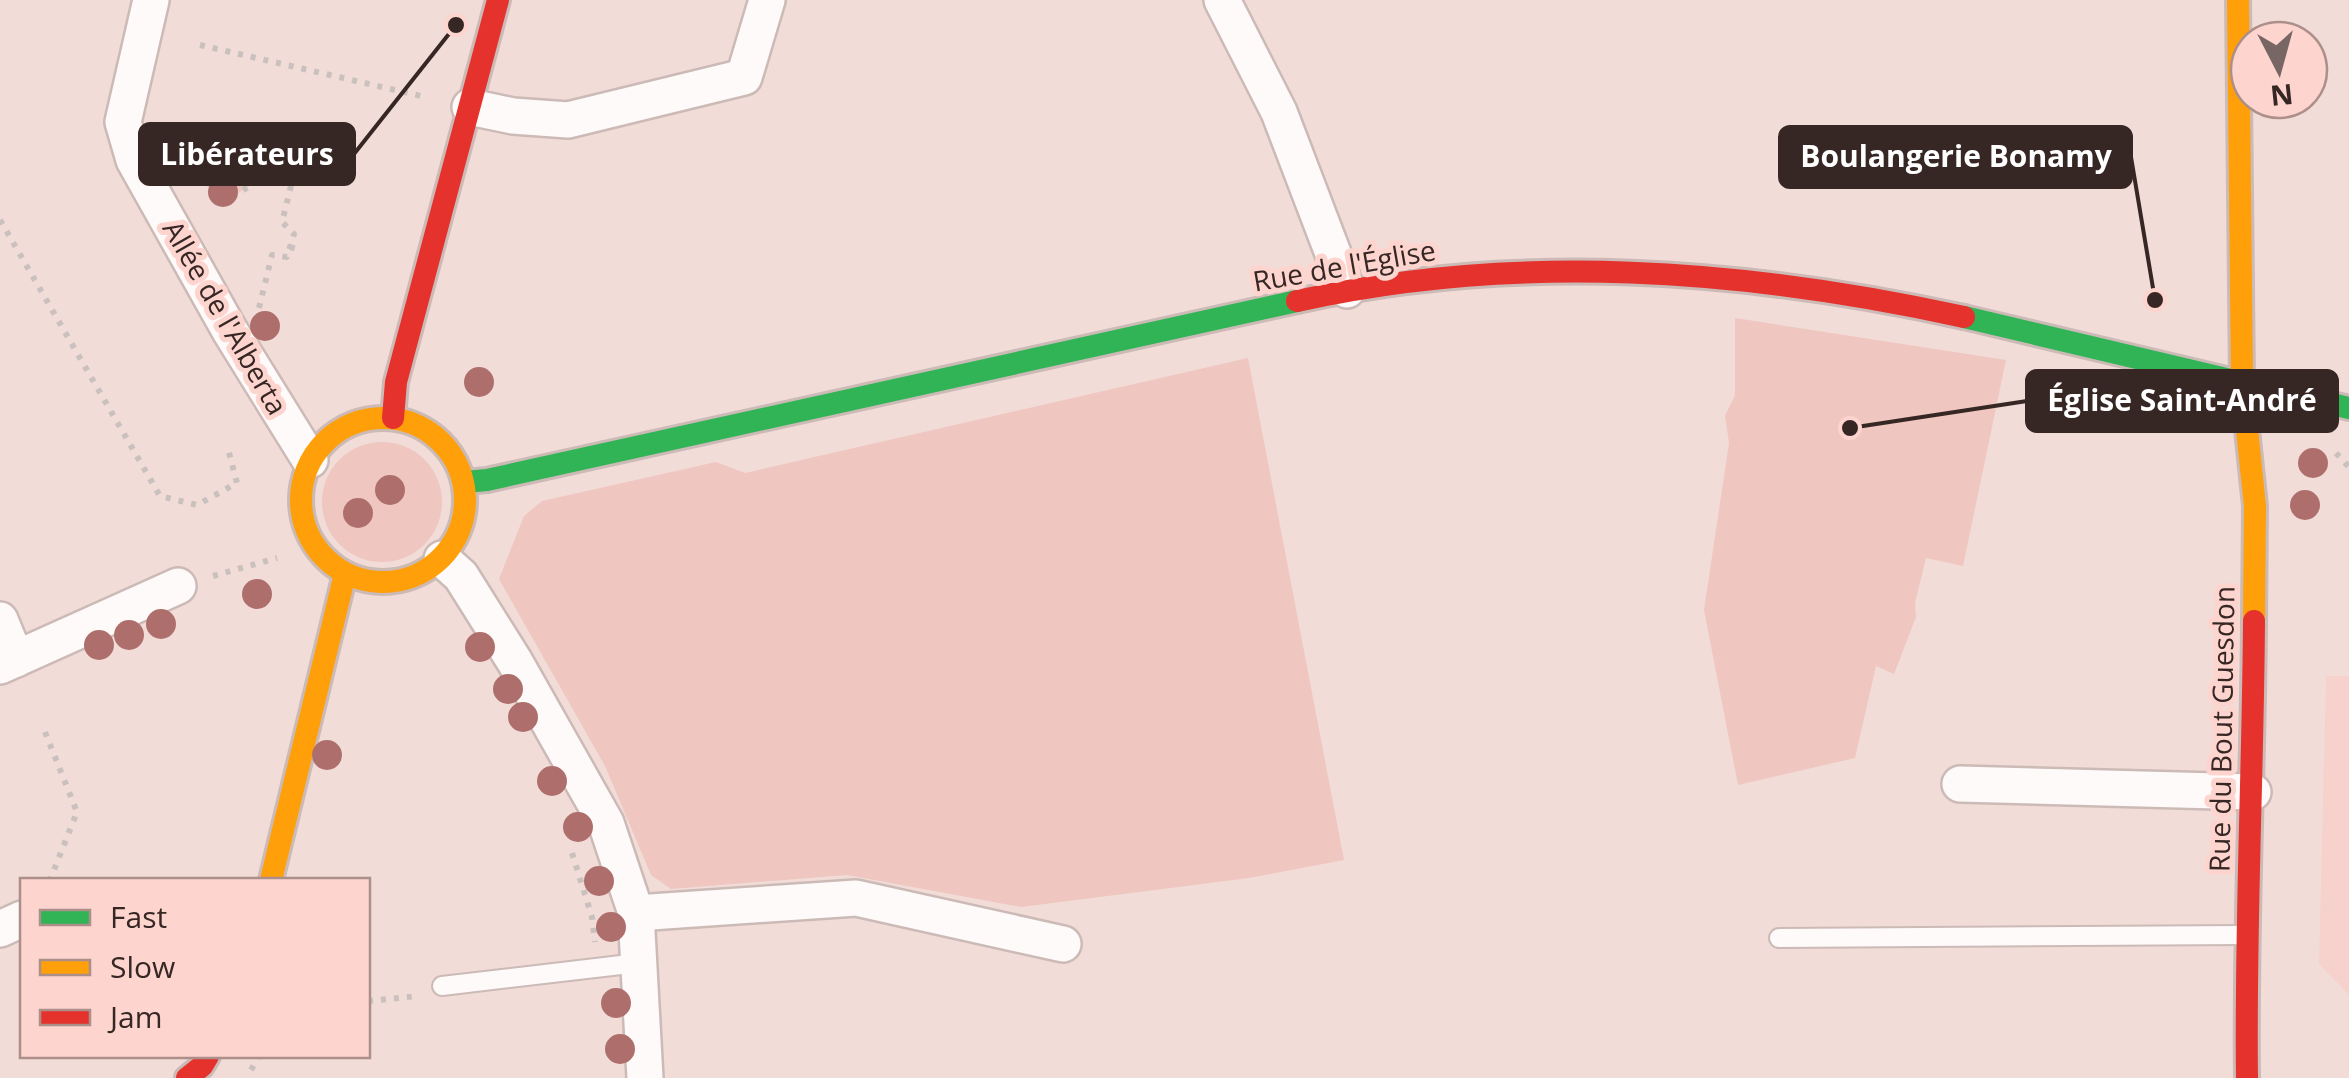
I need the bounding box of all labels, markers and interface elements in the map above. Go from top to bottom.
north arrow [2229,20,2329,120]
text: N [2268,76,2295,116]
callout: Libérateurs [140,124,354,184]
callout: Boulangerie Bonamy [1780,127,2131,187]
text: Libérateurs [160,133,334,174]
text: Boulangerie Bonamy [1800,135,2113,176]
street label: Allée de l'Alberta [155,213,297,421]
street label: Rue de l'Église [1250,230,1438,300]
callout: Église Saint-André [2027,371,2337,431]
text: Église Saint-André [2047,379,2317,420]
street label: Rue du Bout Guesdon [2200,586,2242,872]
legend [20,878,370,1058]
text: Fast [110,896,167,937]
text: Slow [110,946,175,987]
text: Jam [107,996,163,1037]

